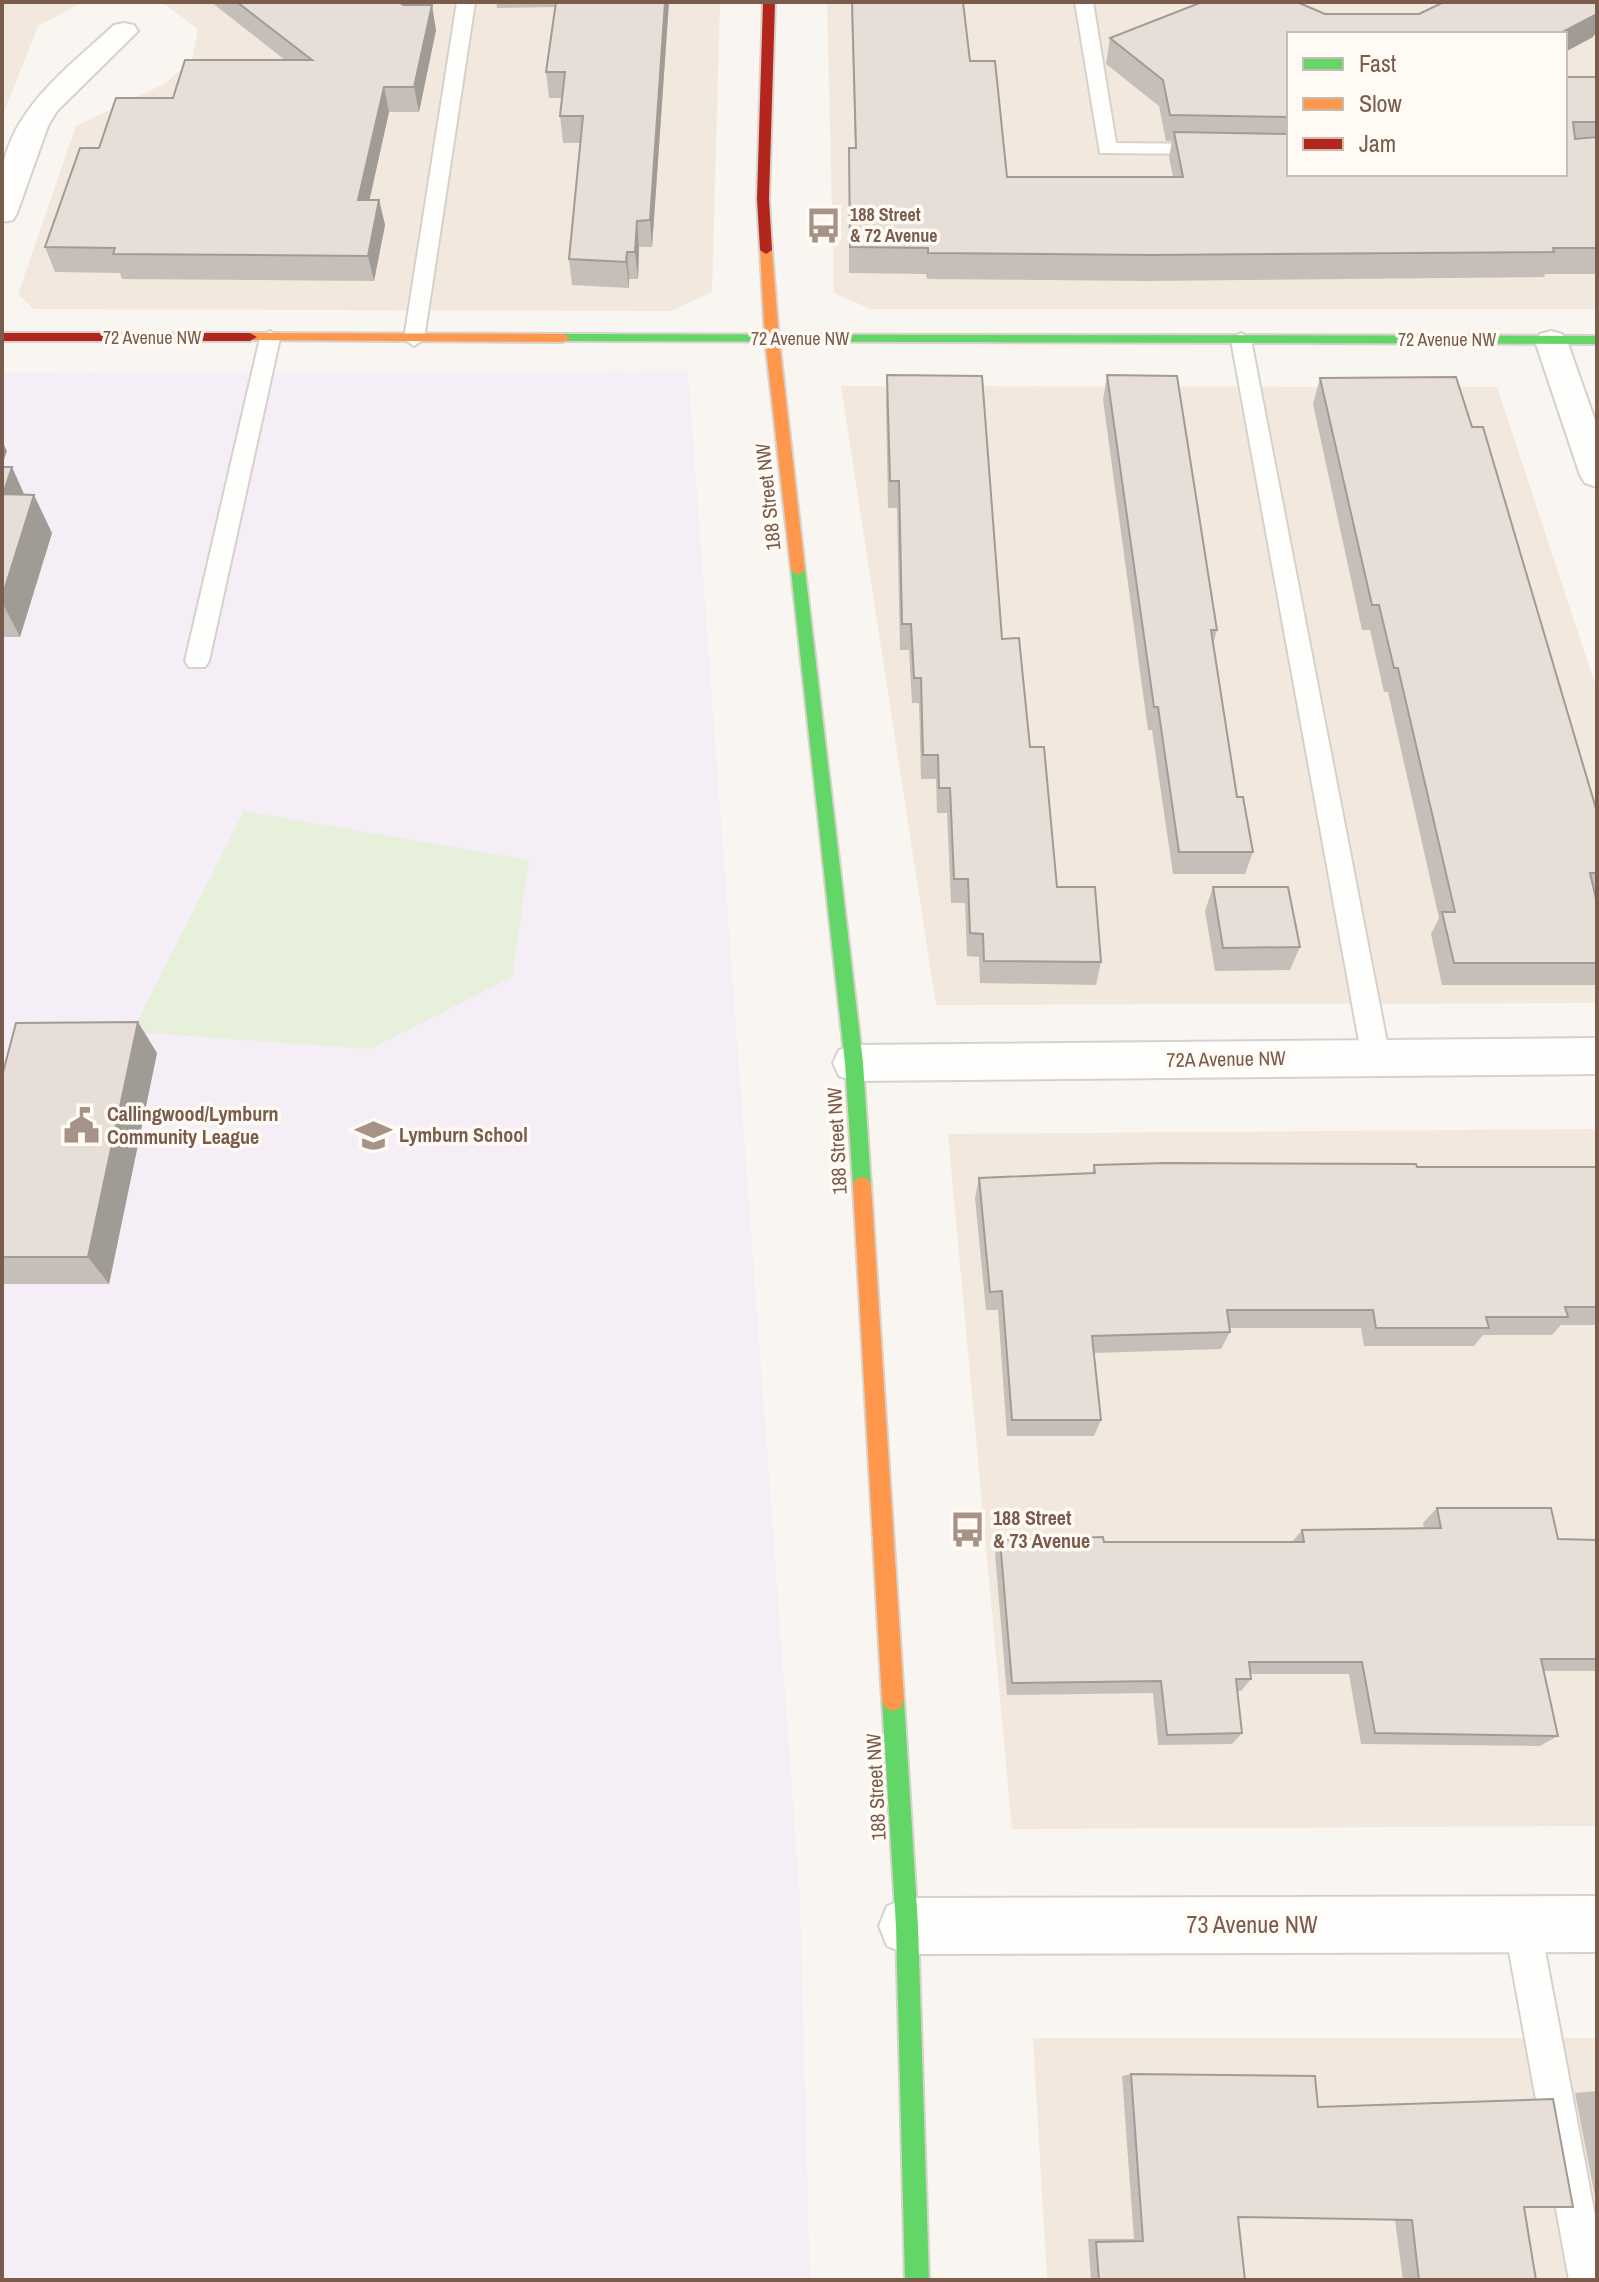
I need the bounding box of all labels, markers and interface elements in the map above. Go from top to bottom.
legend [1287,32,1567,176]
text: Fast [1359,47,1397,79]
text: Slow [1359,87,1402,119]
text: Jam [1359,127,1396,159]
place label: 188 Street & 72 Avenue [850,202,938,248]
bus stop icon: 188 Street & 72 Avenue [805,206,843,244]
street label: 72 Avenue NW [103,325,201,350]
street label: 72 Avenue NW [751,326,849,351]
street label: 72 Avenue NW [1398,327,1496,352]
street label: 188 Street NW [748,442,787,552]
street label: 72A Avenue NW [1166,1044,1286,1073]
street label: 188 Street NW [820,1086,853,1195]
place label: Callingwood/Lymburn Community League [107,1100,279,1150]
public building icon: Callingwood/Lymburn Community League [62,1106,100,1144]
school or university icon: Lymburn School [354,1116,392,1154]
place label: Lymburn School [399,1121,528,1148]
place label: 188 Street & 73 Avenue [993,1504,1090,1554]
bus stop icon: 188 Street & 73 Avenue [948,1511,986,1549]
street label: 188 Street NW [859,1732,892,1841]
street label: 73 Avenue NW [1187,1908,1318,1940]

